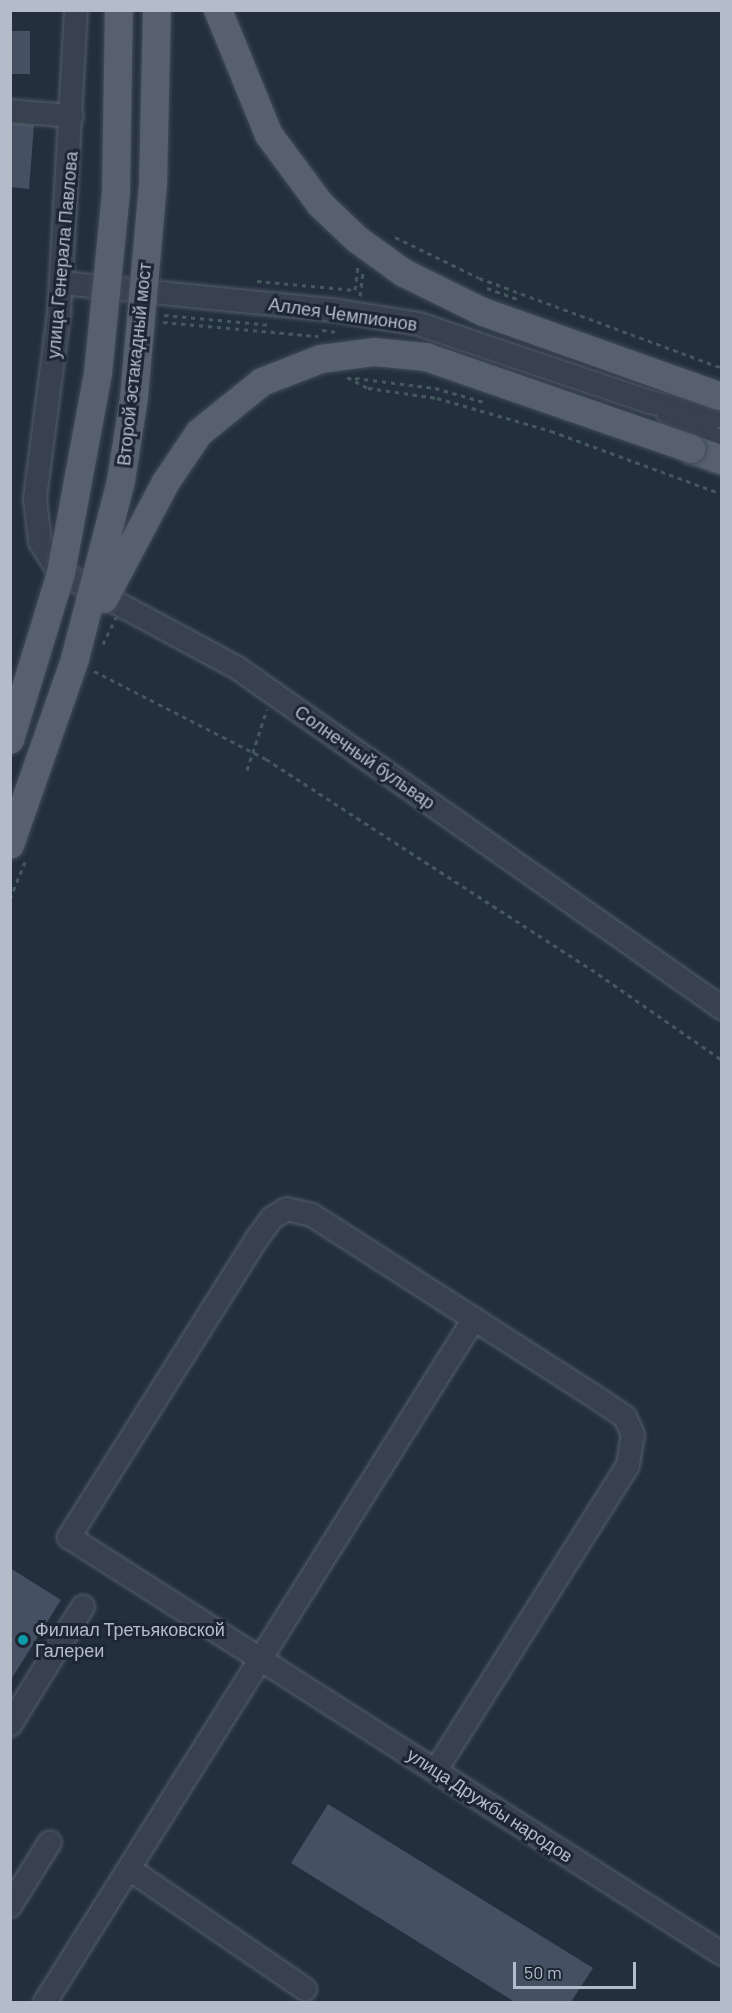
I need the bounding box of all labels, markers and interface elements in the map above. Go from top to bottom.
street label: улица Генерала Павлова [42,151,82,359]
street label: Второй эстакадный мост [113,261,155,467]
street label: Аллея Чемпионов [267,293,419,335]
street label: Солнечный бульвар [291,700,439,814]
place label: Филиал Третьяковской Галереи [35,1619,225,1662]
marker: Филиал Третьяковской Галереи [16,1633,30,1647]
street label: улица Дружбы народов [403,1743,577,1867]
scale bar [516,1950,639,1988]
text: 50 m [524,1961,562,1983]

